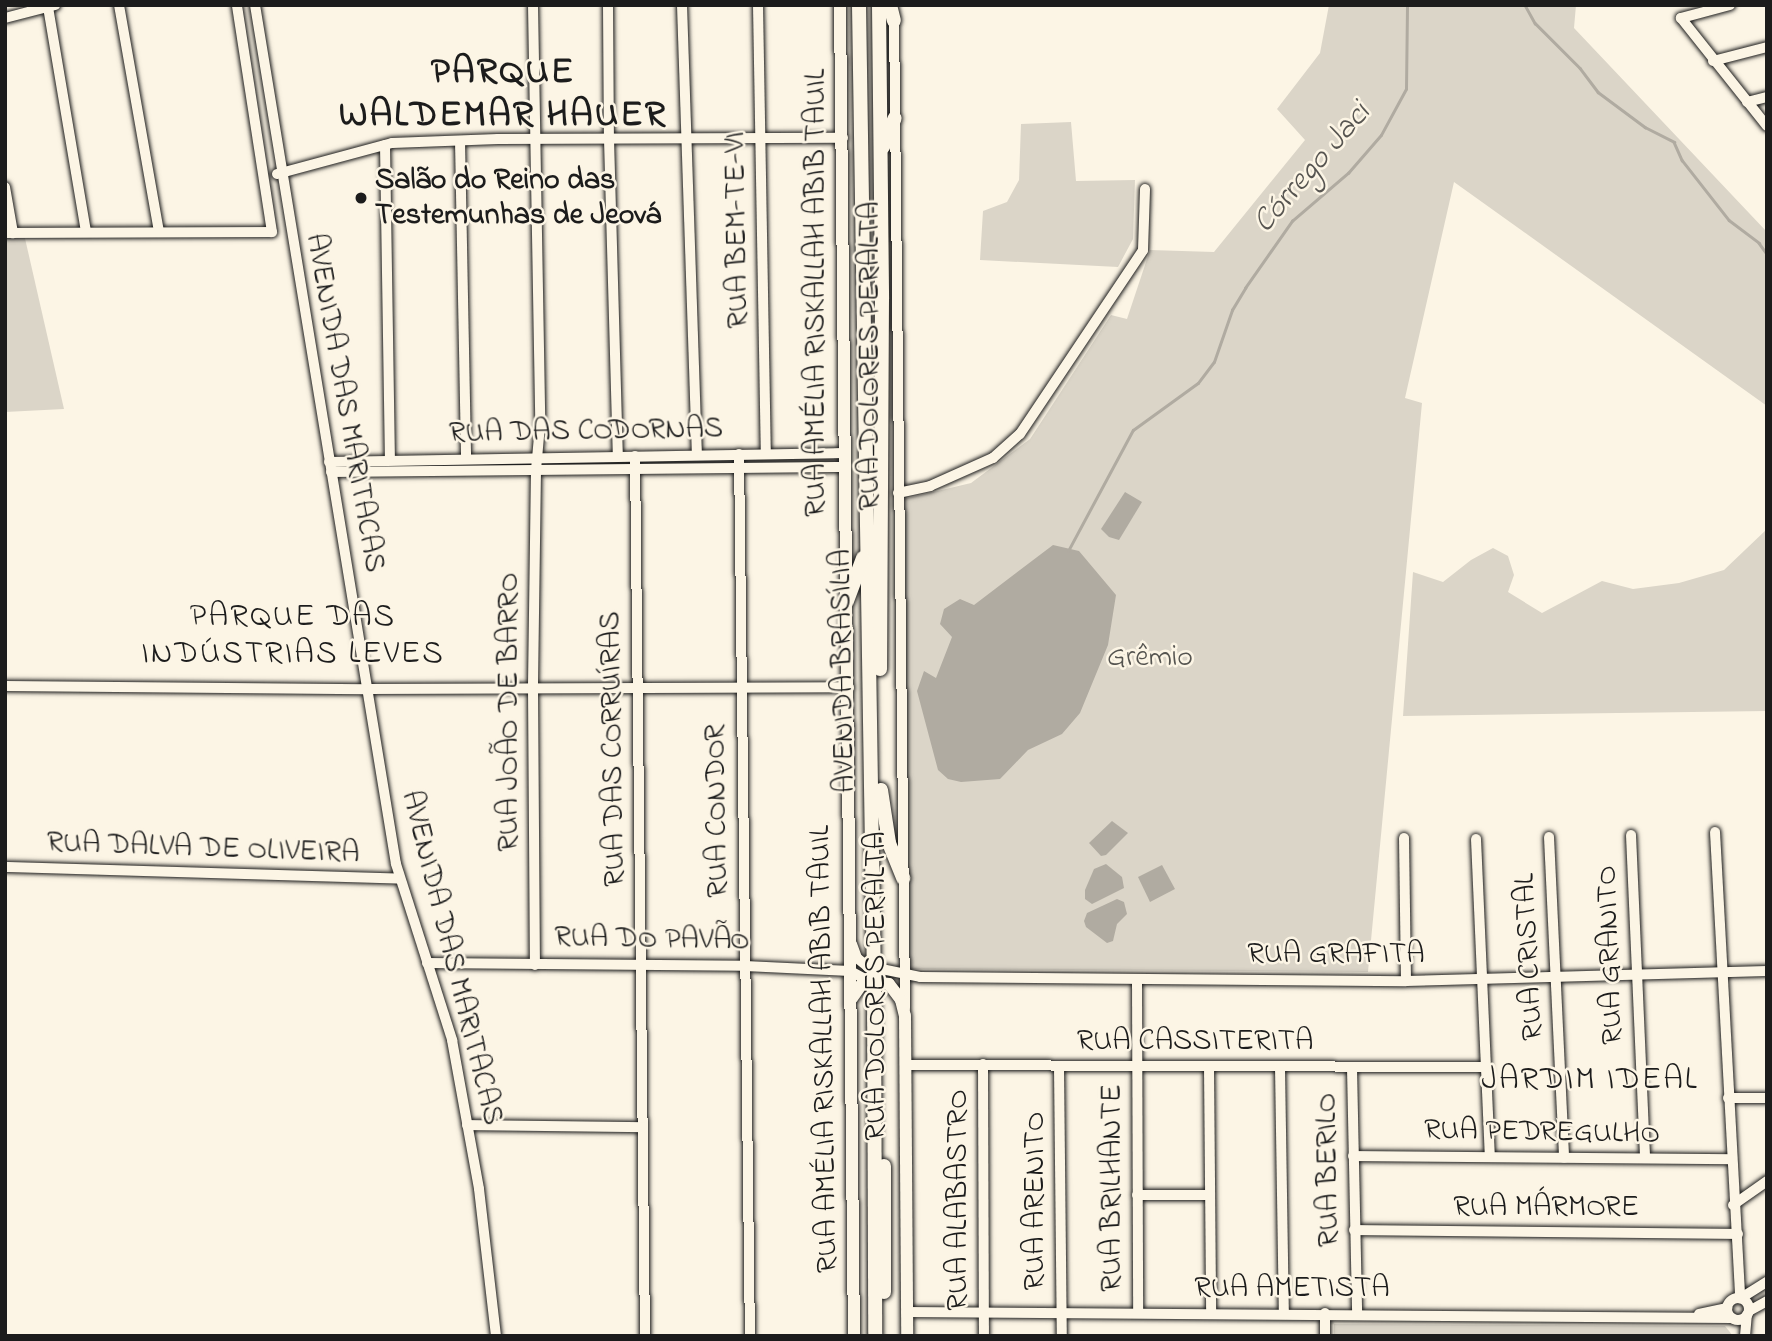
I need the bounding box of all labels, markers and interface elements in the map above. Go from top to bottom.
district label: PARQUE WALDEMAR HAUER [341,52,665,139]
street label: RUA AMÉLIA RISKALLAH ABIB TAUIL [799,69,835,517]
water label: Córrego Jaci [1246,96,1380,242]
street label: RUA BEM-TE-VI [718,131,758,329]
place label: Salão do Reino das Testemunhas de Jeová [375,163,661,233]
marker: Salão do Reino das Testemunhas de Jeová [353,190,369,206]
street label: RUA DOLORES PERALTA [853,201,889,511]
street label: AVENIDA DAS MARITACAS [296,231,392,575]
street label: RUA DAS CODORNAS [449,412,723,452]
street label: AVENIDA BRASÍLIA [824,549,864,793]
street label: RUA JOÃO DE BARRO [492,572,528,852]
district label: PARQUE DAS INDÚSTRIAS LEVES [143,600,443,675]
street label: RUA DAS CORRUÍRAS [594,611,634,887]
park label: Grêmio [1107,640,1193,676]
street label: RUA CONDOR [698,724,738,898]
street label: AVENIDA DAS MARITACAS [392,787,510,1129]
street label: RUA AMÉLIA RISKALLAH ABIB TAUIL [803,825,847,1273]
street label: RUA DALVA DE OLIVEIRA [46,826,360,872]
street label: RUA DOLORES PERALTA [859,831,895,1141]
street label: RUA GRANITO [1590,865,1632,1045]
street label: RUA CRISTAL [1508,872,1552,1042]
street label: RUA DO PAVÃO [554,920,750,960]
street label: RUA GRAFITA [1247,937,1425,973]
street label: RUA CASSITERITA [1077,1024,1313,1060]
district label: JARDIM IDEAL [1483,1062,1697,1100]
street label: RUA BRILHANTE [1095,1084,1131,1292]
street label: RUA ALABASTRO [941,1089,977,1311]
street label: RUA BERILO [1310,1093,1348,1247]
street label: RUA ARENITO [1018,1112,1054,1290]
street label: RUA PEDREGULHO [1424,1113,1660,1153]
street label: RUA MÁRMORE [1453,1190,1639,1226]
street label: RUA AMETISTA [1194,1271,1390,1307]

